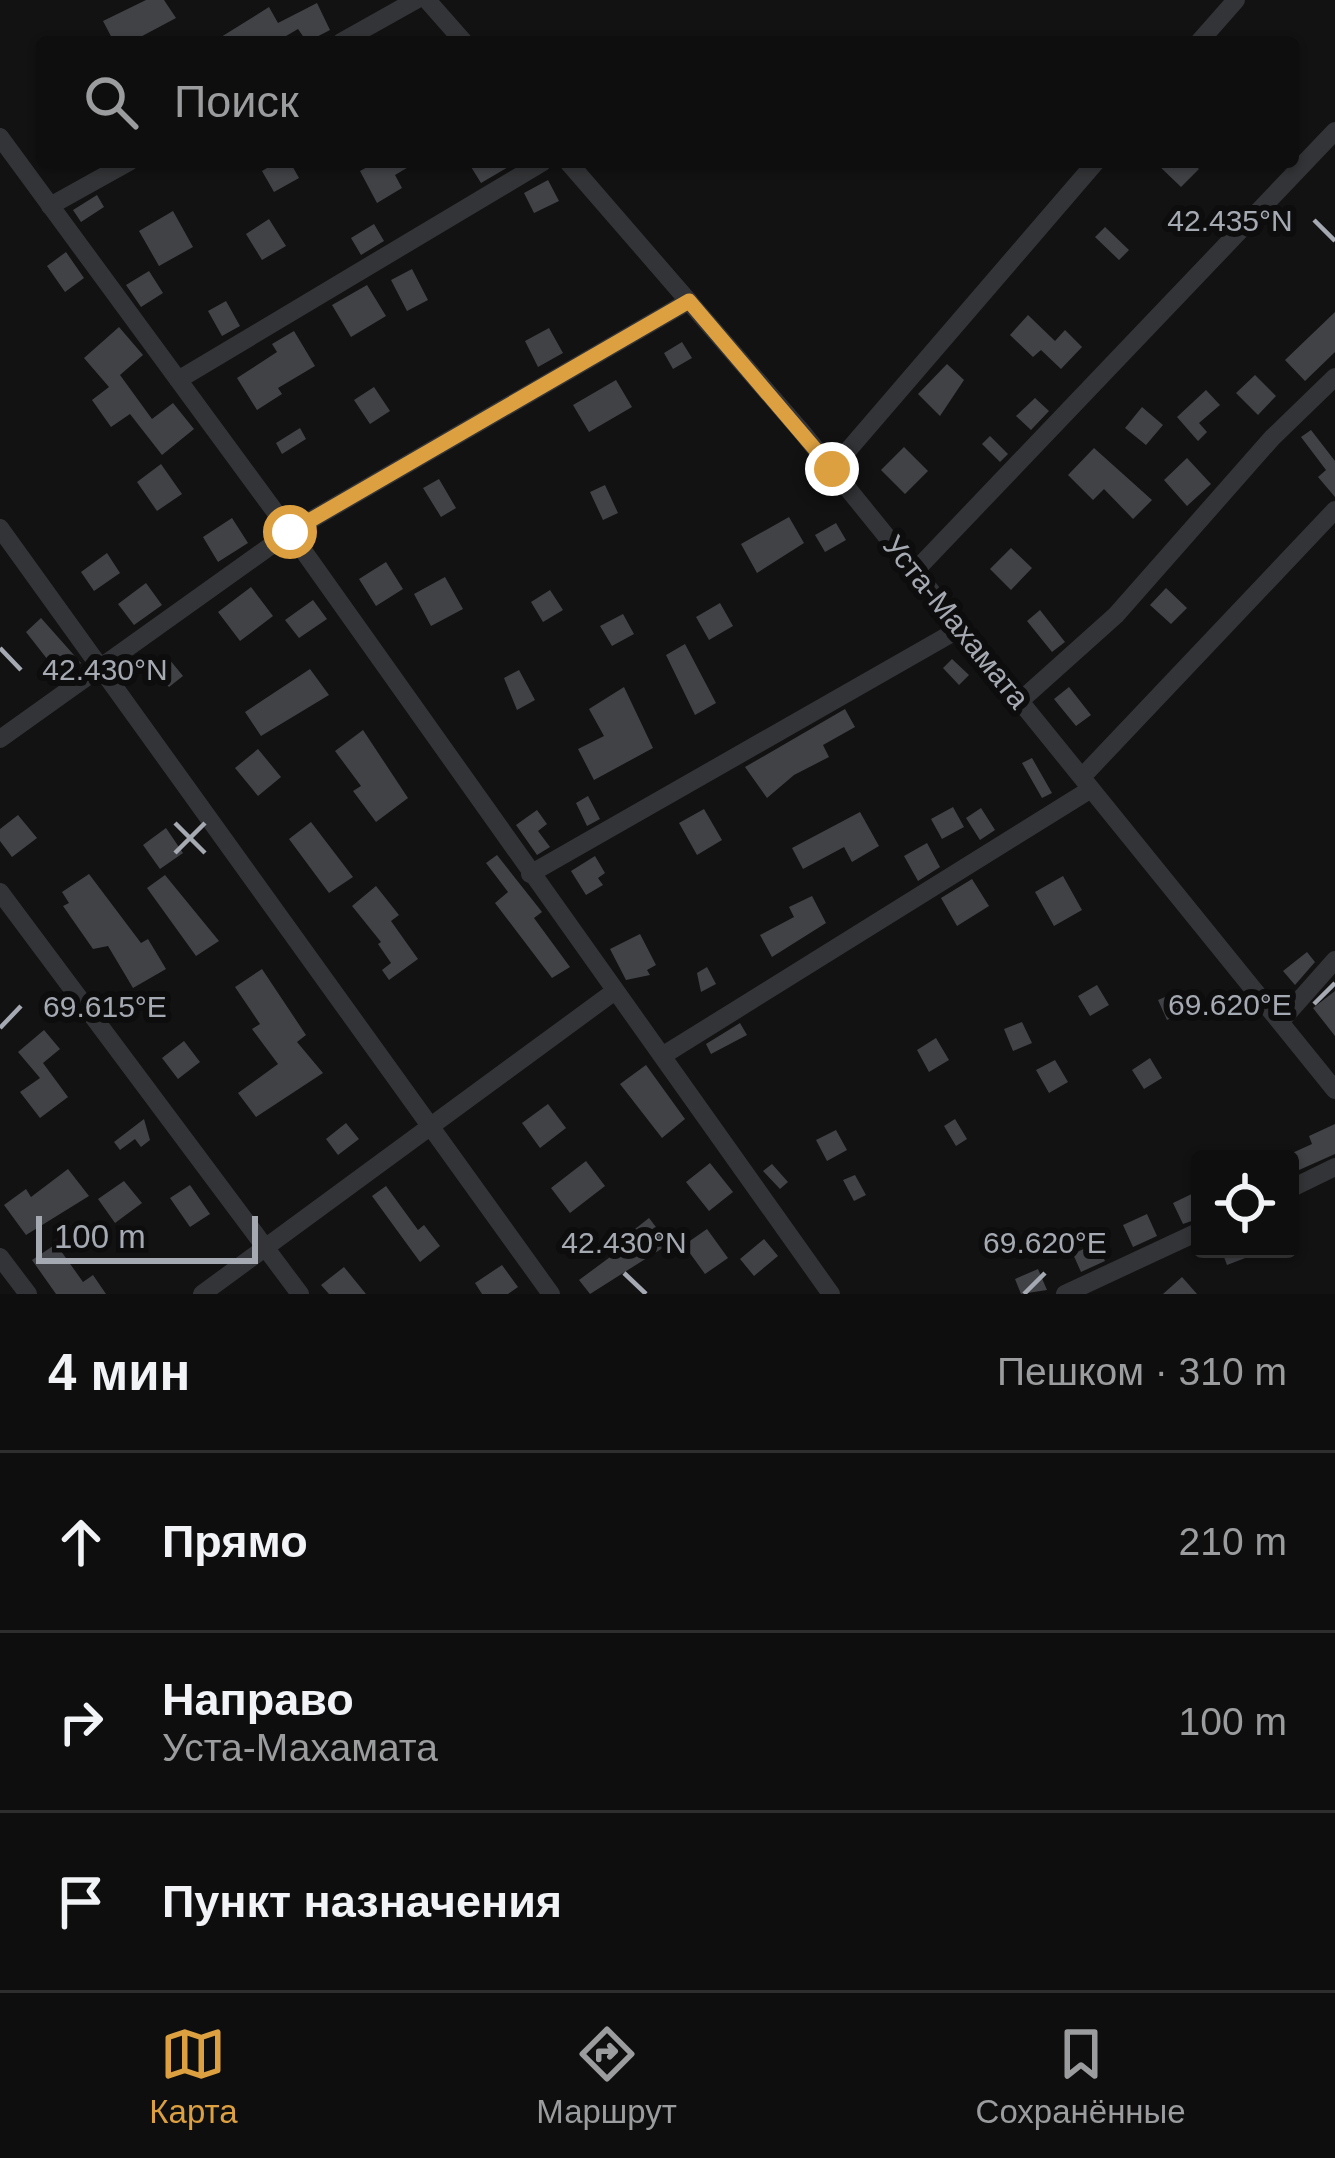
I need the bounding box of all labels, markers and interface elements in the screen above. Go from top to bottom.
search box [36,36,1299,168]
icon: search [78,69,144,135]
text: Поиск [174,76,299,127]
text: 42.435°N [1167,204,1293,237]
route end [805,442,859,496]
route start [263,505,317,559]
street label: Уста-Махамата [877,529,1036,715]
text: 42.430°N [42,653,168,686]
text: 69.620°E [1168,988,1292,1021]
text: 69.615°E [43,990,167,1023]
map controls [1191,1150,1299,1258]
button: locate [1191,1150,1299,1258]
scale bar [36,1210,258,1263]
text: 100 m [54,1218,146,1255]
text: 42.430°N [561,1226,687,1259]
text: 69.620°E [983,1226,1107,1259]
text: 4 мин [48,1344,190,1401]
text: Пешком · 310 m [997,1350,1287,1393]
icon: ahead [48,1509,114,1575]
text: Прямо [162,1516,308,1567]
text: 210 m [1179,1520,1287,1563]
text: Направо [162,1674,354,1725]
icon: right [48,1689,114,1755]
text: 100 m [1179,1700,1287,1743]
text: Уста-Махамата [162,1726,438,1769]
icon: arrive [48,1869,114,1935]
text: Пункт назначения [162,1876,562,1927]
tab: Карта [149,2021,238,2131]
tab: Маршрут [536,2021,677,2131]
tab: Сохранённые [976,2021,1186,2131]

